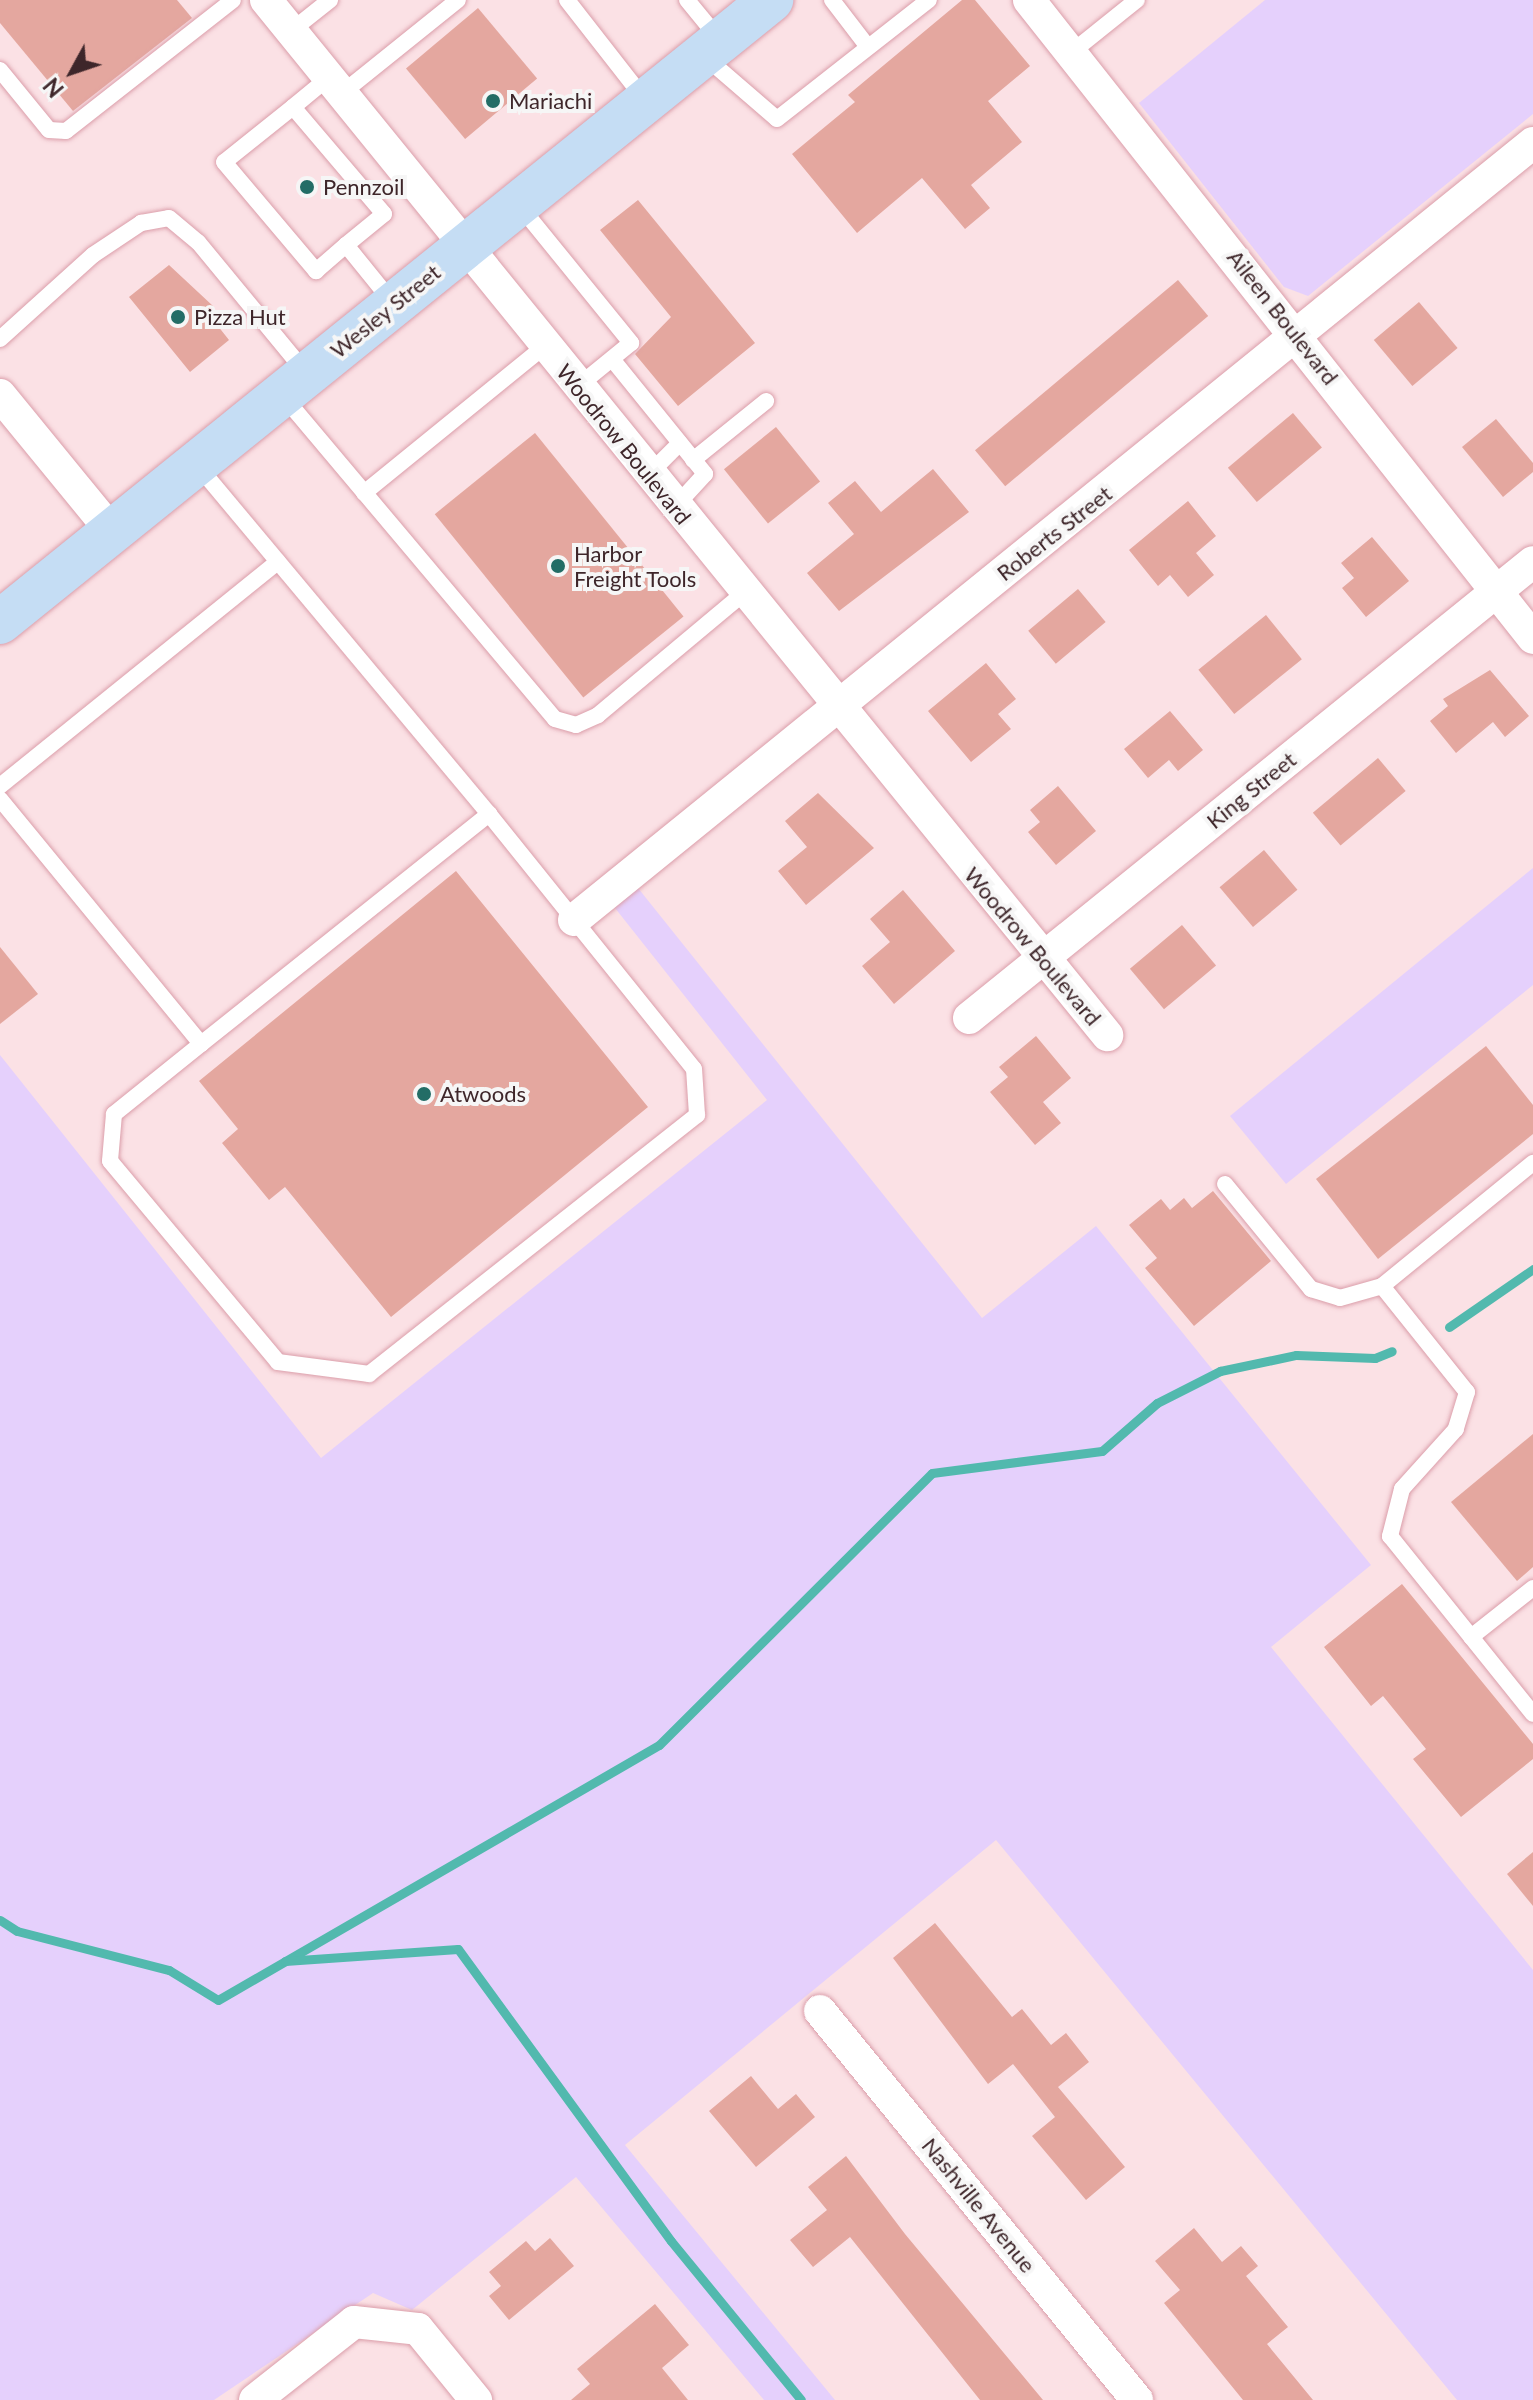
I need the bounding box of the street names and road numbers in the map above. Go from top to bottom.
street label: Aileen Boulevard [1222,244,1344,390]
street label: Wesley Street [325,259,445,363]
street label: Woodrow Boulevard [551,358,697,530]
street label: Roberts Street [991,480,1117,586]
street label: King Street [1201,746,1301,834]
street label: Woodrow Boulevard [959,861,1107,1031]
street label: Nashville Avenue [916,2132,1042,2278]

